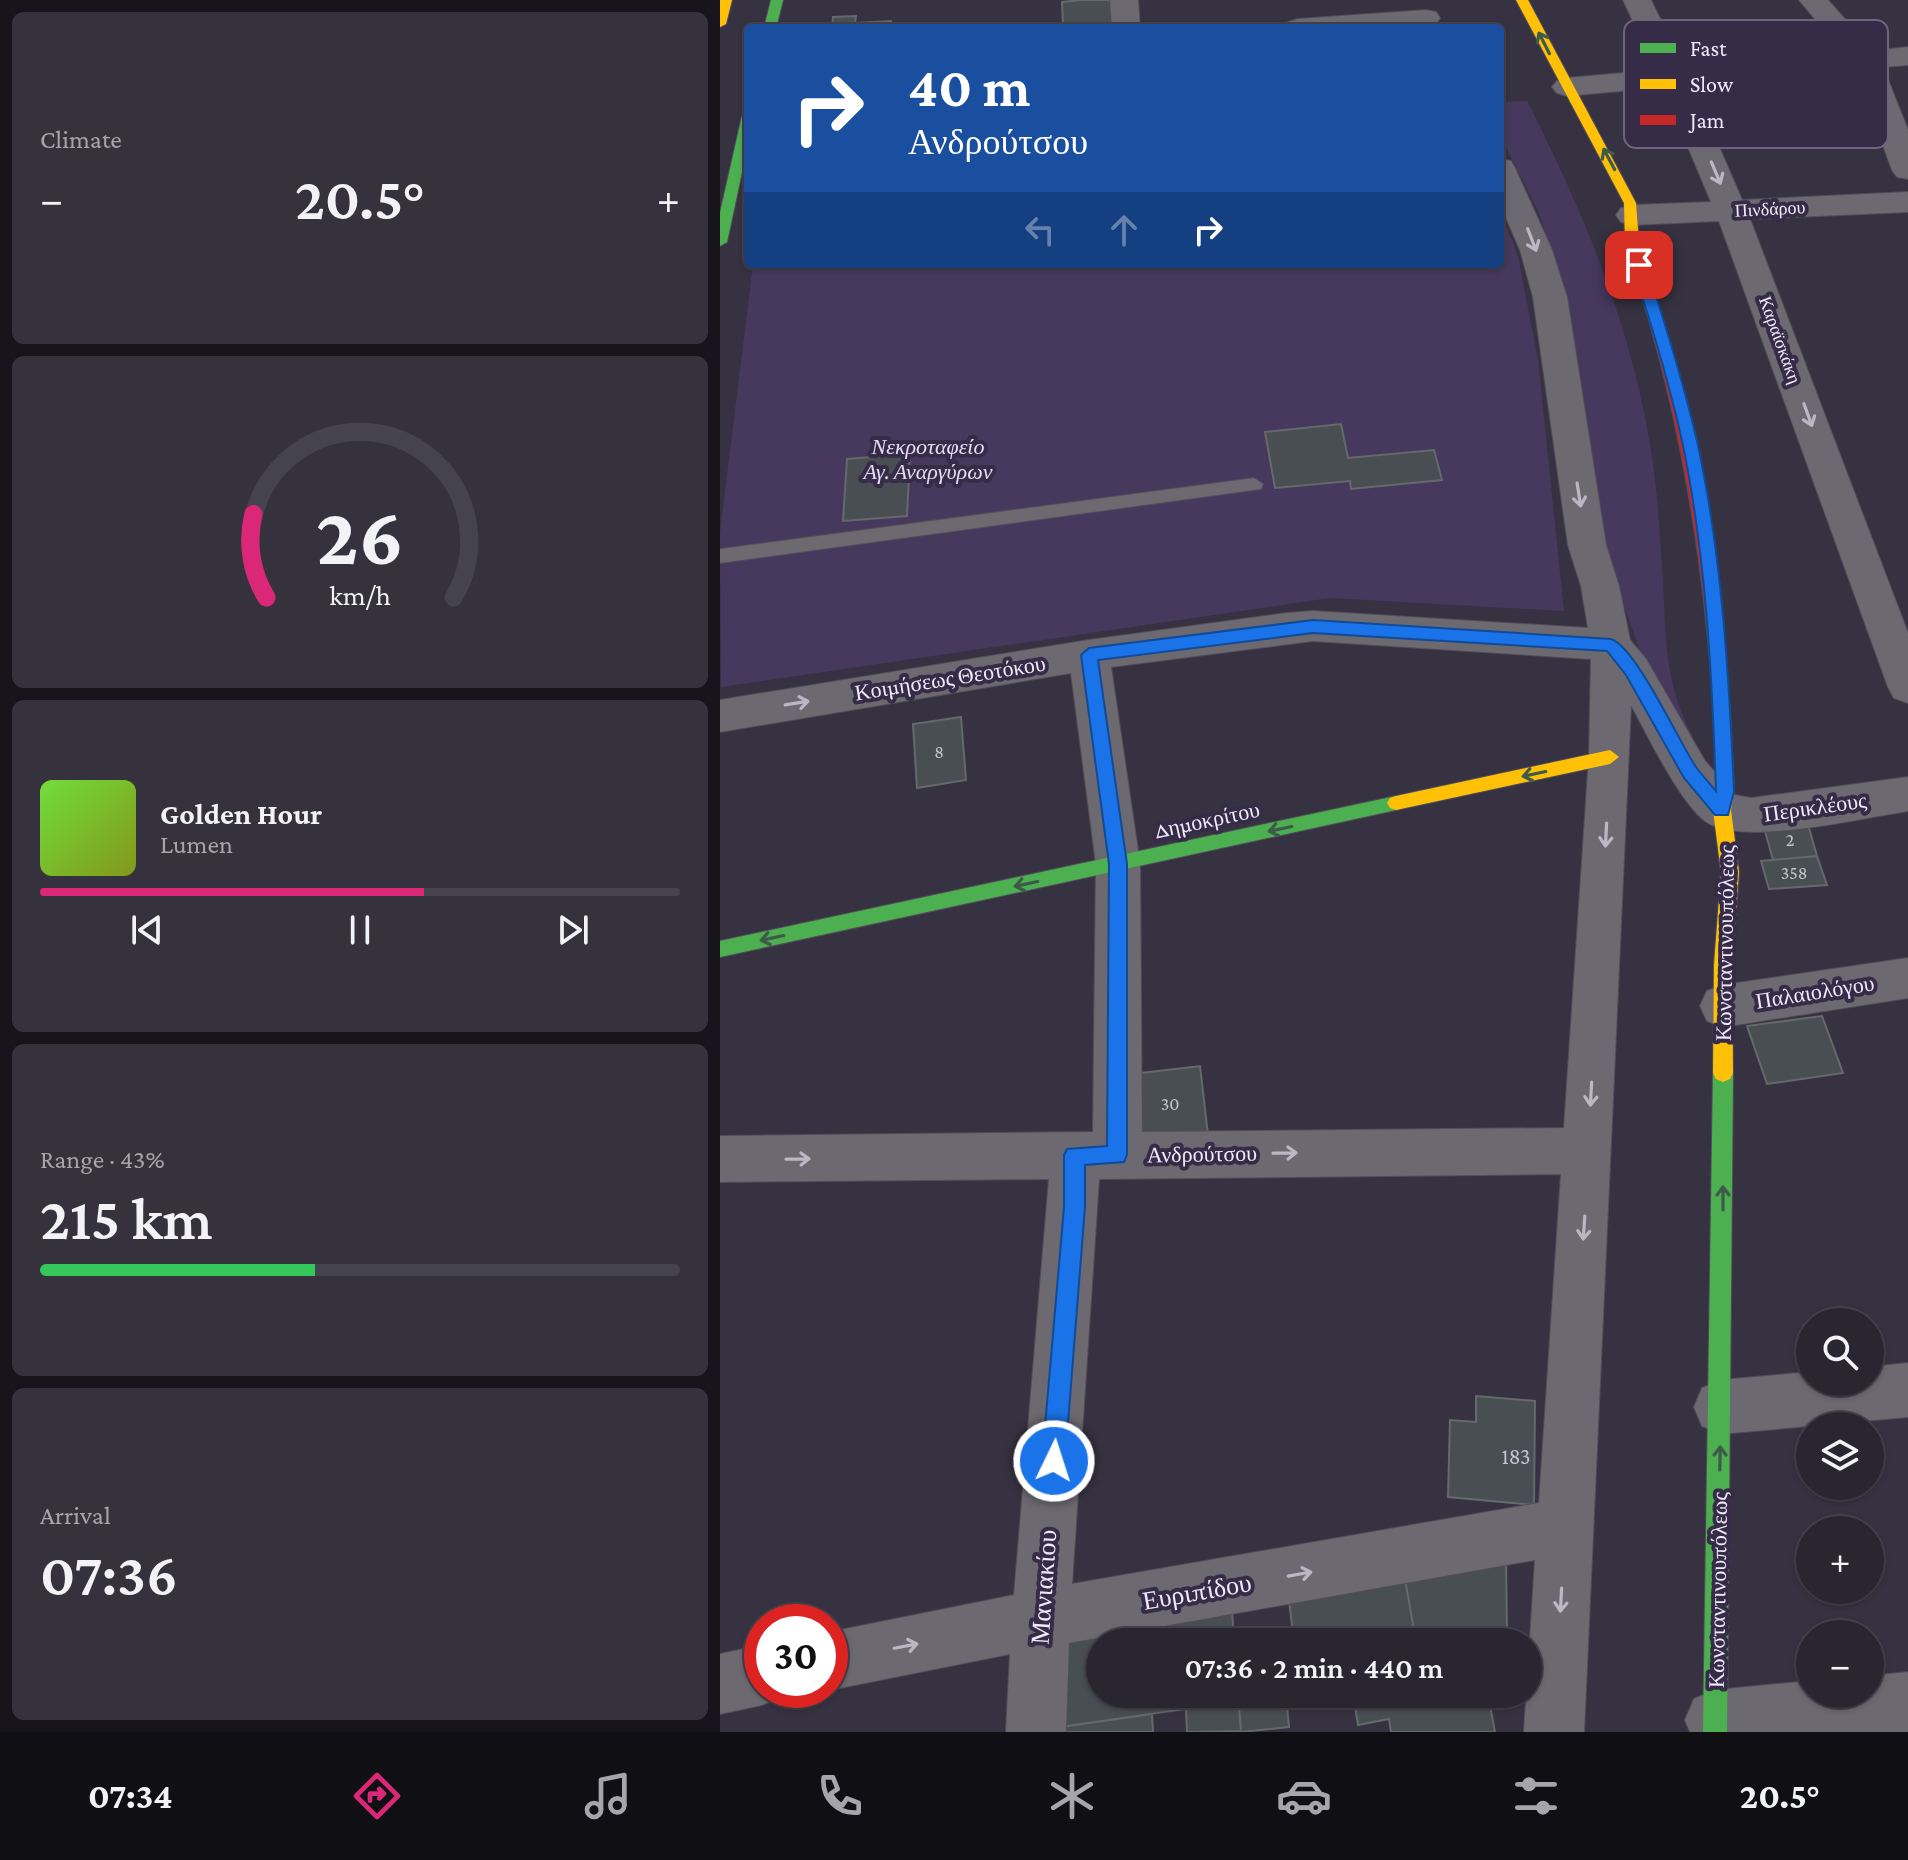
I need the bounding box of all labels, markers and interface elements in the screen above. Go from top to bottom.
legend [1624,20,1888,148]
one-way arrow [1536,32,1552,56]
text: Fast [1690,36,1727,61]
icon: right [776,56,880,160]
text: 40 m [908,56,1030,118]
text: Slow [1690,72,1734,97]
text: Jam [1688,108,1725,133]
text: Ανδρούτσου [908,122,1088,162]
text: Climate [40,125,122,154]
one-way arrow [1600,148,1616,172]
one-way arrow [1709,160,1724,185]
text: 20.5° [295,165,425,232]
text: − [40,175,63,223]
text: + [657,175,680,223]
street label: Πινδάρου [1734,197,1806,221]
icon: left [1018,208,1062,252]
icon: ahead [1102,208,1146,252]
icon: right [1186,208,1230,252]
one-way arrow [1526,227,1540,252]
pin [1605,231,1673,299]
icon: arrive [1617,243,1661,287]
street label: Καραϊσκάκη [1755,294,1805,386]
one-way arrow [1801,402,1816,427]
park label: Νεκροταφείο Αγ. Αναργύρων [862,434,993,484]
one-way arrow [1572,482,1587,507]
text: 26 [316,489,404,582]
text: km/h [329,579,391,611]
street label: Κοιμήσεως Θεοτόκου [853,651,1047,705]
one-way arrow [784,695,809,710]
house number: 8 [934,742,944,762]
one-way arrow [1522,767,1547,782]
street label: Περικλέους [1762,787,1868,827]
text: Golden Hour [160,797,322,830]
street label: Δημοκρίτου [1152,797,1262,843]
one-way arrow [1598,821,1613,848]
one-way arrow [1268,822,1293,837]
text: Lumen [160,830,233,859]
house number: 2 [1786,830,1794,850]
street label: Κωνσταντινουπόλεως [1711,844,1739,1041]
house number: 358 [1781,863,1807,883]
one-way arrow [1014,877,1039,892]
icon: previous [125,908,169,952]
icon: pause [338,908,382,952]
icon: next [551,908,595,952]
one-way arrow [759,931,785,946]
street label: Παλαιολόγου [1754,970,1876,1014]
one-way arrow [1584,1080,1599,1107]
house number: 30 [1161,1094,1179,1114]
street label: Ανδρούτσου [1147,1141,1257,1167]
text: Range · 43% [40,1145,165,1174]
one-way arrow [1271,1146,1298,1161]
one-way arrow [784,1151,811,1166]
text: 215 km [40,1185,213,1252]
one-way arrow [1715,1185,1731,1212]
one-way arrow [1576,1215,1591,1241]
map controls [1796,1308,1884,1708]
button: search [1796,1308,1884,1396]
button: layers [1796,1412,1884,1500]
position arrow [1012,1419,1096,1503]
house number: 183 [1501,1444,1531,1469]
one-way arrow [1713,1445,1728,1472]
street label: Κωνσταντινουπόλεως [1704,1491,1732,1688]
text: Arrival [40,1501,111,1530]
button: + [1796,1516,1884,1604]
street label: Μανιακίου [1026,1529,1062,1645]
text: 07:36 [40,1541,178,1608]
one-way arrow [1287,1565,1312,1580]
street label: Ευριπίδου [1140,1568,1254,1616]
one-way arrow [1553,1586,1568,1613]
speed limit sign: 30 [744,1604,848,1708]
button: − [1796,1620,1884,1708]
one-way arrow [893,1638,919,1653]
text: 07:36 · 2 min · 440 m [1185,1651,1443,1684]
icon: directions [349,1768,405,1824]
icon: music [580,1768,636,1824]
icon: phone [812,1768,868,1824]
icon: climate [1044,1768,1100,1824]
icon: car [1276,1768,1332,1824]
icon: filters [1508,1768,1564,1824]
text: 07:34 [88,1776,173,1816]
text: 20.5° [1740,1776,1820,1816]

